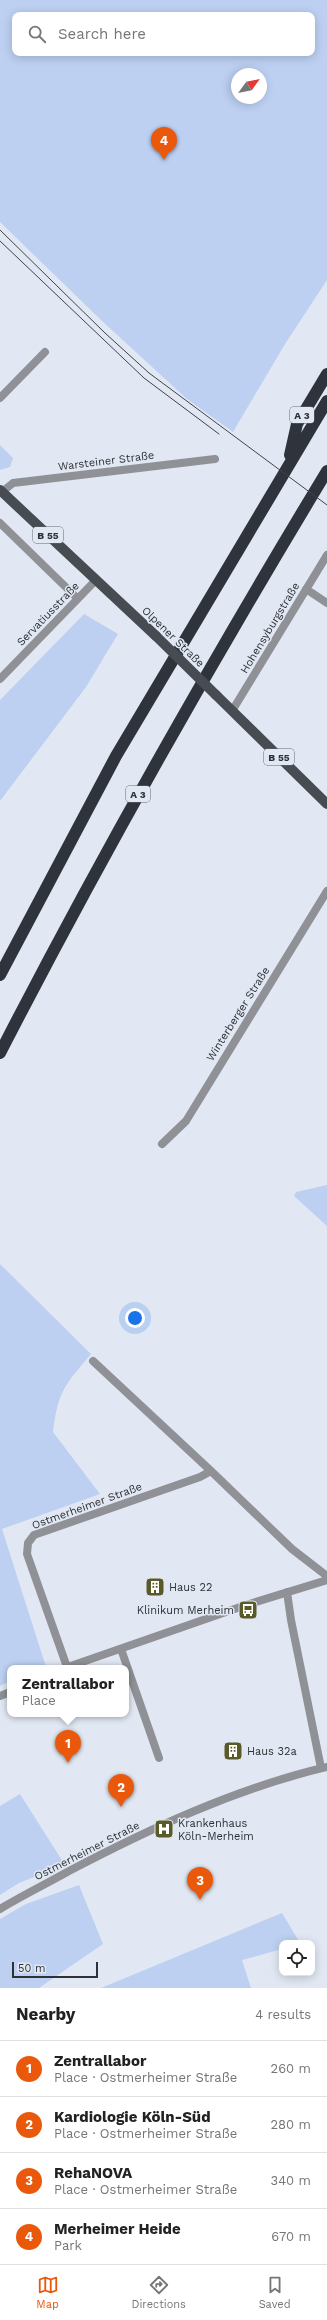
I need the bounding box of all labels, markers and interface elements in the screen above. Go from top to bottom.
search box [12,12,315,56]
icon: search [26,23,48,45]
text: Search here [58,25,146,43]
north arrow [231,68,267,104]
pin: 4 [151,127,177,160]
road number: A 3 [290,407,314,423]
street label: Warsteiner Straße [57,449,155,473]
road number: B 55 [33,527,63,543]
street label: Servatiusstraße [14,579,82,649]
street label: Hohensyburgstraße [238,580,302,676]
street label: Olpener Straße [139,604,207,670]
road number: B 55 [264,749,294,765]
road number: A 3 [126,786,150,802]
street label: Winterberger Straße [204,964,272,1064]
your location [125,1308,145,1328]
street label: Ostmerheimer Straße [30,1480,144,1532]
building icon: Haus 22 [144,1576,166,1598]
place label: Haus 22 [169,1581,212,1594]
bus stop icon: Klinikum Merheim [237,1599,259,1621]
place label: Klinikum Merheim [137,1604,234,1617]
popup [7,1665,129,1717]
text: Zentrallabor [22,1675,114,1693]
text: Place [22,1693,56,1708]
pin: 1 [55,1730,81,1763]
building icon: Haus 32a [222,1740,244,1762]
place label: Haus 32a [247,1745,297,1758]
pin: 2 [108,1774,134,1807]
place label: Krankenhaus Köln-Merheim [178,1817,254,1843]
hospital icon: Krankenhaus Köln-Merheim [153,1818,175,1840]
street label: Ostmerheimer Straße [32,1819,142,1883]
pin: 3 [187,1867,213,1900]
map controls [279,1940,315,1976]
button: locate [279,1940,315,1976]
scale bar [12,1960,98,1979]
text: 50 m [18,1962,45,1975]
text: Nearby [16,2004,75,2024]
text: 4 results [255,2007,311,2022]
text: Zentrallabor [54,2052,146,2070]
text: 1 [26,2061,32,2076]
text: 260 m [271,2061,311,2076]
text: Place · Ostmerheimer Straße [54,2070,237,2085]
text: Kardiologie Köln-Süd [54,2108,211,2126]
text: 2 [25,2117,33,2132]
text: 280 m [271,2117,311,2132]
text: Place · Ostmerheimer Straße [54,2126,237,2141]
text: RehaNOVA [54,2164,132,2182]
text: 3 [25,2173,33,2188]
text: 340 m [271,2173,311,2188]
text: Place · Ostmerheimer Straße [54,2182,237,2197]
text: Merheimer Heide [54,2220,181,2238]
text: 4 [25,2229,33,2244]
text: 670 m [271,2229,311,2244]
text: Park [54,2238,82,2253]
tab: Map [36,2274,59,2311]
tab: Directions [132,2274,186,2311]
tab: Saved [259,2274,291,2311]

